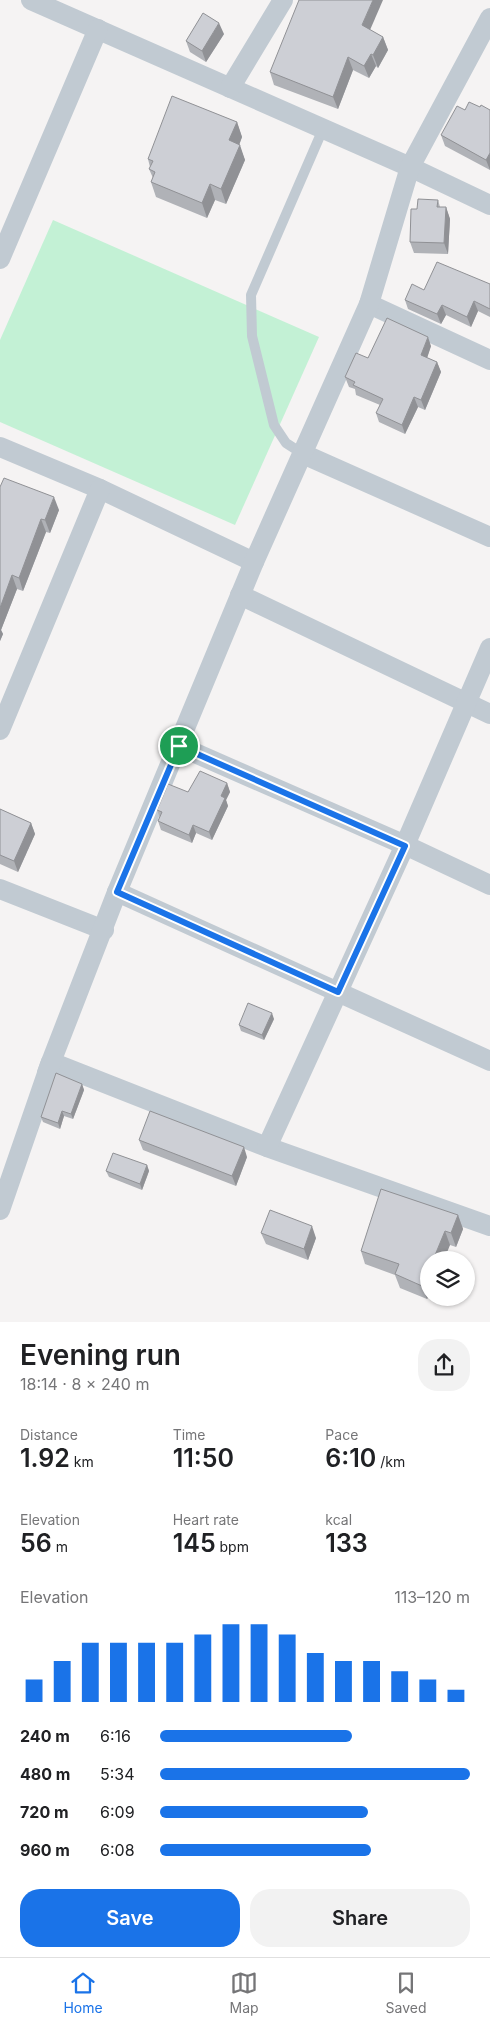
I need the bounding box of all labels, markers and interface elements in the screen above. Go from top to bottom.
pin [158,725,200,767]
icon: arrive [165,732,193,760]
map controls [420,1251,475,1306]
button: layers [420,1251,475,1306]
text: Evening run [20,1338,181,1372]
button: share [418,1339,470,1391]
text: 18:14 · 8 × 240 m [20,1374,149,1394]
text: Distance [20,1426,78,1443]
text: Time [173,1426,206,1443]
text: Pace [325,1426,358,1443]
text: 1.92 [20,1443,70,1473]
text: 11:50 [173,1443,234,1473]
text: 6:10 [325,1443,376,1473]
text: km [70,1453,94,1470]
text: /km [376,1453,405,1470]
text: Elevation [20,1511,80,1528]
text: Heart rate [173,1511,239,1528]
text: kcal [325,1511,352,1528]
text: 56 [20,1528,52,1558]
text: 145 [173,1528,216,1558]
text: 133 [325,1528,368,1558]
text: m [52,1538,68,1555]
text: bpm [216,1538,249,1555]
text: Elevation [20,1587,89,1607]
text: 113–120 m [394,1587,470,1607]
text: 240 m [20,1726,70,1746]
text: 6:16 [100,1726,131,1746]
text: 480 m [20,1764,70,1784]
text: 5:34 [100,1764,135,1784]
text: 720 m [20,1802,69,1822]
text: 6:09 [100,1802,135,1822]
text: 960 m [20,1840,70,1860]
text: 6:08 [100,1840,135,1860]
button: Save [20,1889,240,1947]
button: Share [250,1889,470,1947]
tab: Home [63,1969,103,2016]
tab: Map [230,1969,259,2016]
tab: Saved [386,1969,427,2016]

